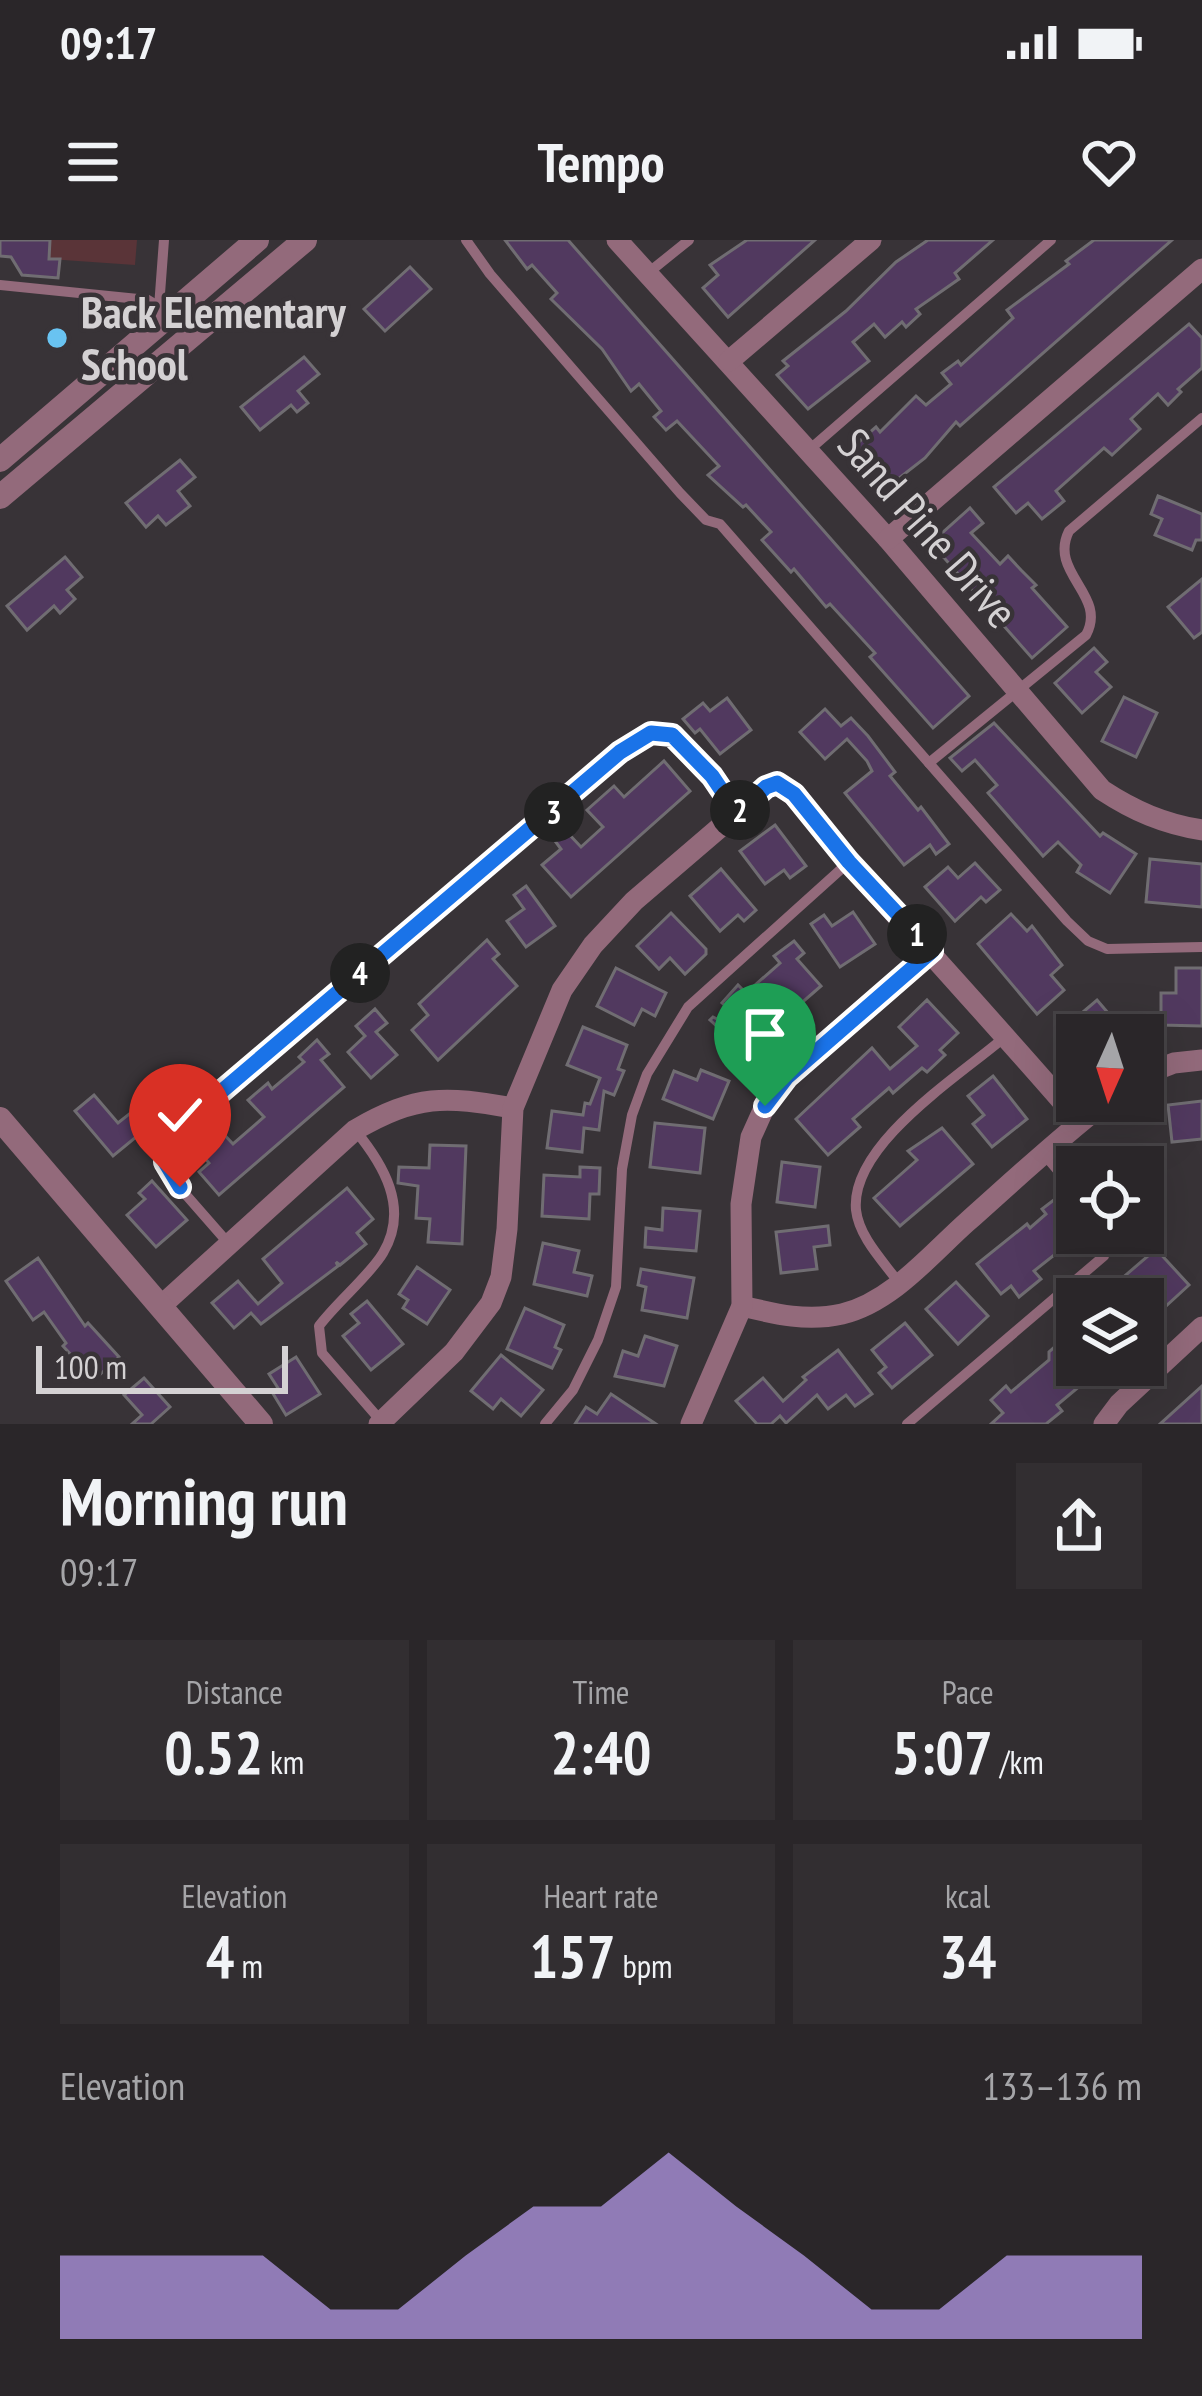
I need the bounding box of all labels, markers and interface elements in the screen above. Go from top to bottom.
text: 09:17 [60,13,157,71]
text: Tempo [537,127,665,197]
icon: menu [60,129,126,195]
icon: heart [1076,129,1142,195]
place label: Back Elementary School [81,282,347,392]
marker: Back Elementary School [44,325,70,351]
street label: Sand Pine Drive [826,416,1031,639]
pin: 2 [710,780,770,840]
pin: 3 [524,782,584,842]
text: 2 [732,788,748,831]
text: 3 [546,790,562,833]
pin: 1 [887,904,947,964]
text: 1 [909,912,925,955]
pin: 4 [330,943,390,1003]
text: 4 [352,951,368,994]
pin [714,983,816,1106]
icon: arrive [732,1001,798,1067]
north arrow [1056,1014,1164,1122]
map controls [1056,1014,1164,1386]
pin [129,1064,231,1187]
icon: check [147,1082,213,1148]
button: locate [1056,1146,1164,1254]
button: layers [1056,1278,1164,1386]
scale bar [36,1340,288,1393]
text: 100 m [54,1345,127,1388]
text: Morning run [60,1458,348,1543]
button: share [1016,1463,1142,1589]
text: 09:17 [60,1546,138,1597]
text: Distance [186,1670,283,1713]
text: Time [572,1670,630,1713]
text: Pace [942,1670,994,1713]
text: 0.52 [164,1713,263,1791]
text: 2:40 [550,1713,652,1791]
text: 5:07 [892,1713,993,1791]
text: km [263,1740,304,1783]
text: /km [993,1740,1044,1783]
text: Elevation [181,1874,287,1917]
text: Heart rate [543,1874,659,1917]
text: kcal [945,1874,990,1917]
text: 4 [206,1917,234,1995]
text: 157 [529,1917,615,1995]
text: 34 [939,1917,996,1995]
text: m [234,1944,263,1987]
text: bpm [615,1944,673,1987]
text: Elevation [60,2060,185,2111]
text: 133–136 m [982,2060,1142,2111]

